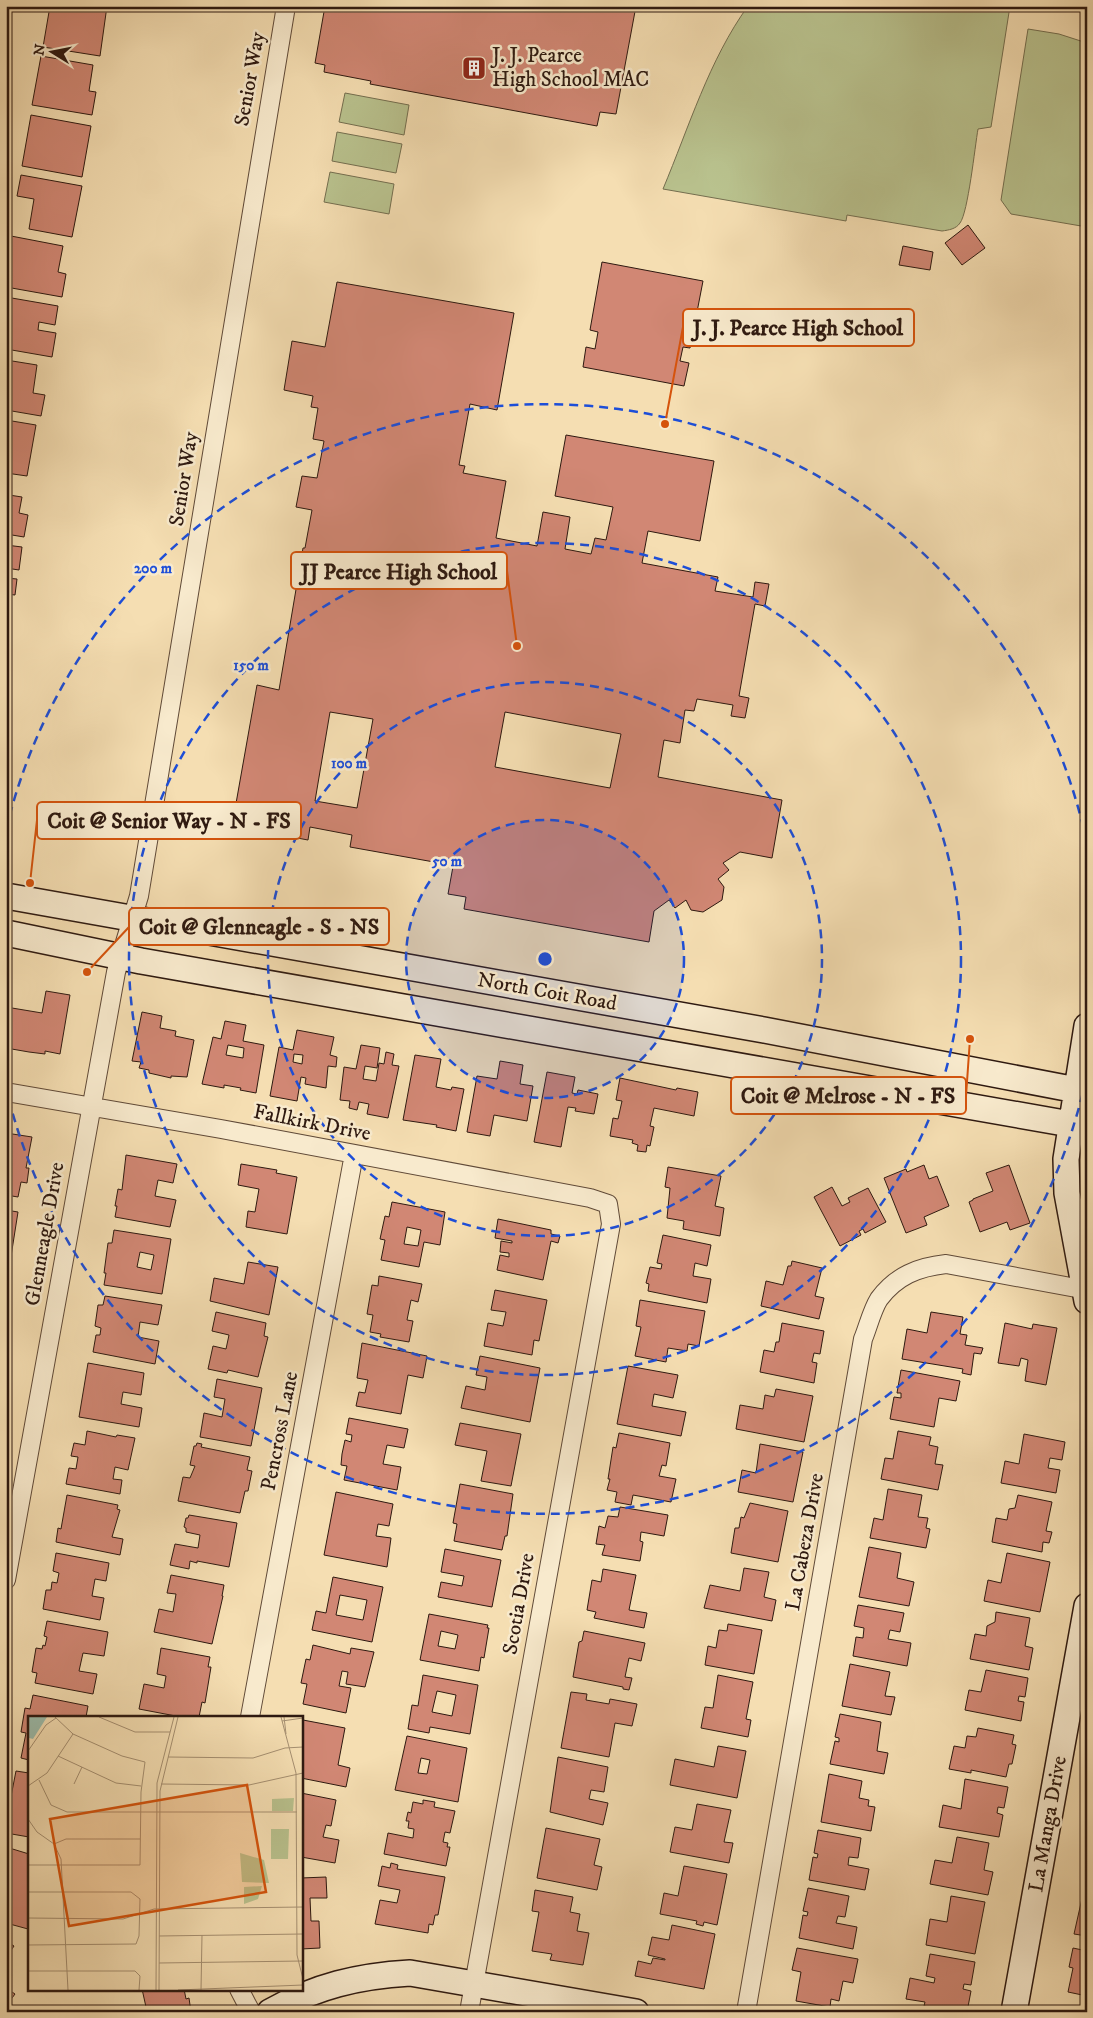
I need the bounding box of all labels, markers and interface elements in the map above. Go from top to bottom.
north arrow [28,28,78,78]
street label: Senior Way [229,29,271,128]
text: N [30,42,50,57]
place label: J. J. Pearce High School MAC [490,43,649,93]
building icon: J. J. Pearce High School MAC [461,55,487,81]
callout: J. J. Pearce High School [683,309,914,346]
text: J. J. Pearce High School [690,315,904,342]
street label: Senior Way [164,429,204,528]
callout: JJ Pearce High School [291,552,507,589]
text: 200 m [134,559,173,578]
text: JJ Pearce High School [298,559,498,586]
text: 150 m [233,656,269,675]
text: 100 m [331,754,368,773]
callout: Coit @ Senior Way - N - FS [37,802,301,839]
text: Coit @ Senior Way - N - FS [47,808,291,835]
text: 50 m [431,852,463,871]
callout: Coit @ Glenneagle - S - NS [129,908,389,945]
text: Coit @ Glenneagle - S - NS [139,914,379,941]
centre of rings [536,950,554,968]
street label: North Coit Road [475,967,619,1017]
callout: Coit @ Melrose - N - FS [731,1077,966,1114]
text: Coit @ Melrose - N - FS [741,1083,955,1110]
street label: Fallkirk Drive [251,1099,373,1147]
street label: Glenneagle Drive [20,1160,70,1308]
street label: Pencross Lane [256,1369,304,1493]
street label: La Cabeza Drive [780,1471,830,1613]
street label: Scotia Drive [497,1551,541,1657]
inset map [28,1716,302,1990]
street label: La Manga Drive [1023,1753,1073,1894]

